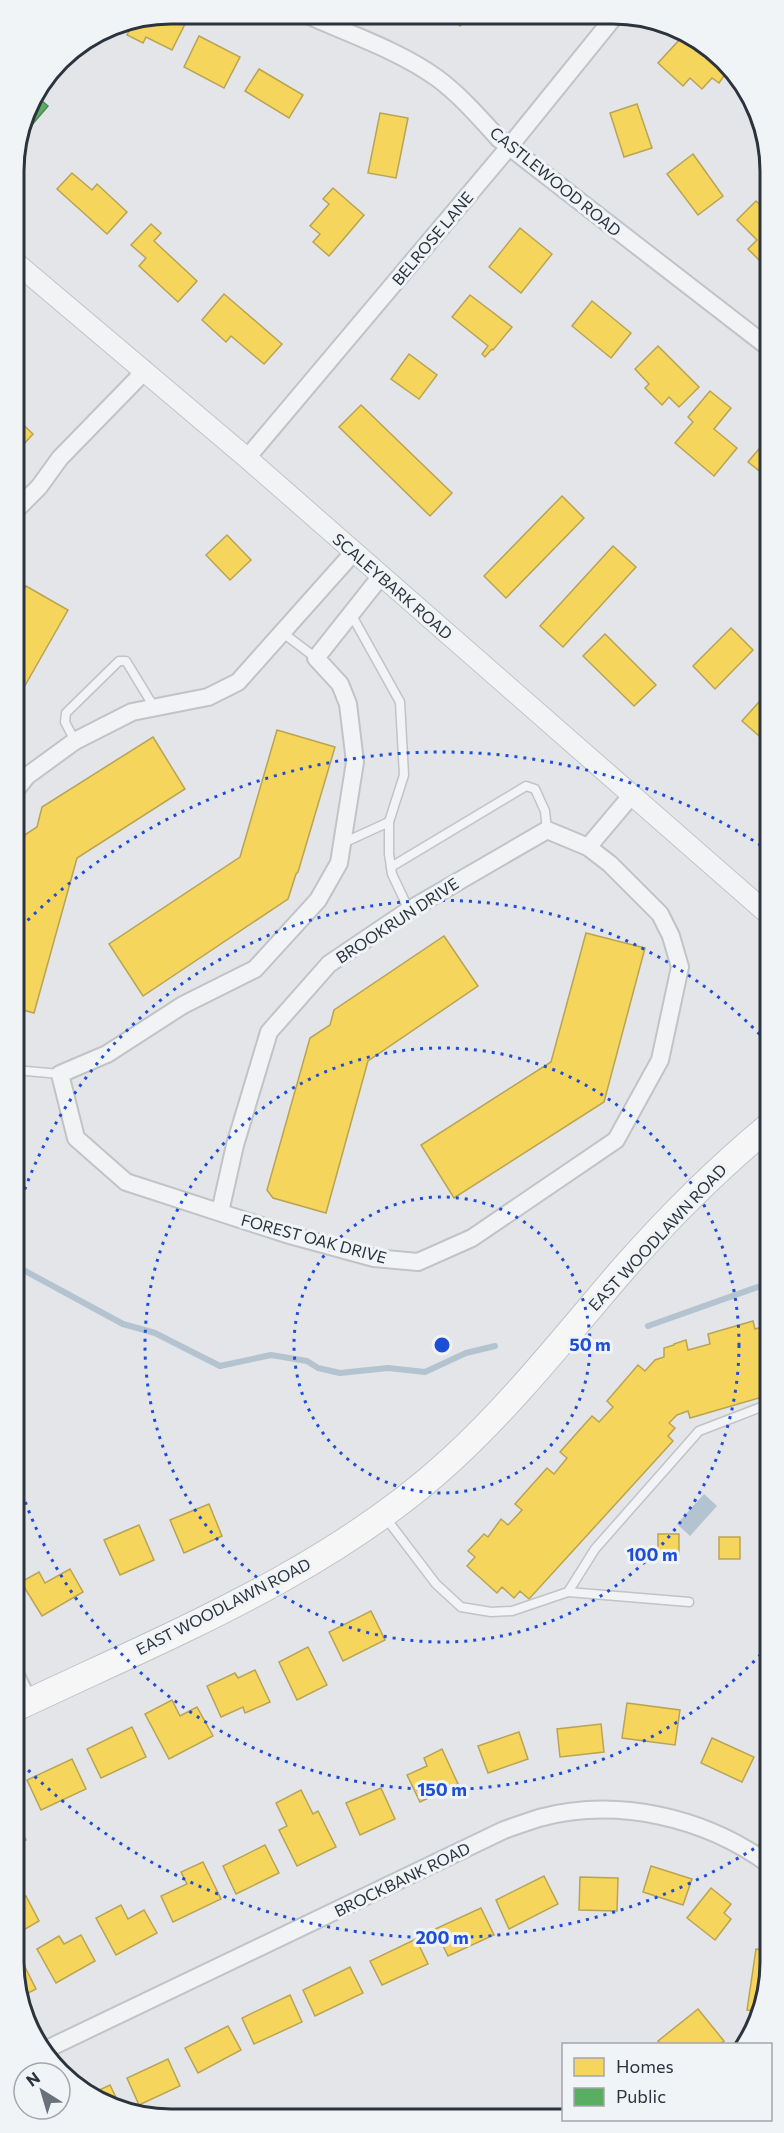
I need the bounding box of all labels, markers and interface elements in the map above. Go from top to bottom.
street label: CASTLEWOOD ROAD [487,122,625,240]
street label: BELROSE LANE [387,187,477,289]
street label: SCALEYBARK ROAD [329,529,457,643]
street label: BROOKRUN DRIVE [332,873,462,967]
street label: EAST WOODLAWN ROAD [584,1160,730,1314]
street label: FOREST OAK DRIVE [239,1209,389,1267]
text: 50 m [569,1333,611,1355]
centre of rings [432,1335,452,1355]
text: 100 m [626,1543,678,1565]
street label: EAST WOODLAWN ROAD [133,1554,313,1658]
text: 150 m [417,1778,467,1800]
street label: BROCKBANK ROAD [331,1838,473,1920]
text: 200 m [415,1926,469,1948]
legend [562,2043,772,2121]
text: Homes [616,2055,674,2077]
north arrow [12,2061,72,2121]
text: N [22,2067,43,2090]
text: Public [616,2085,666,2107]

